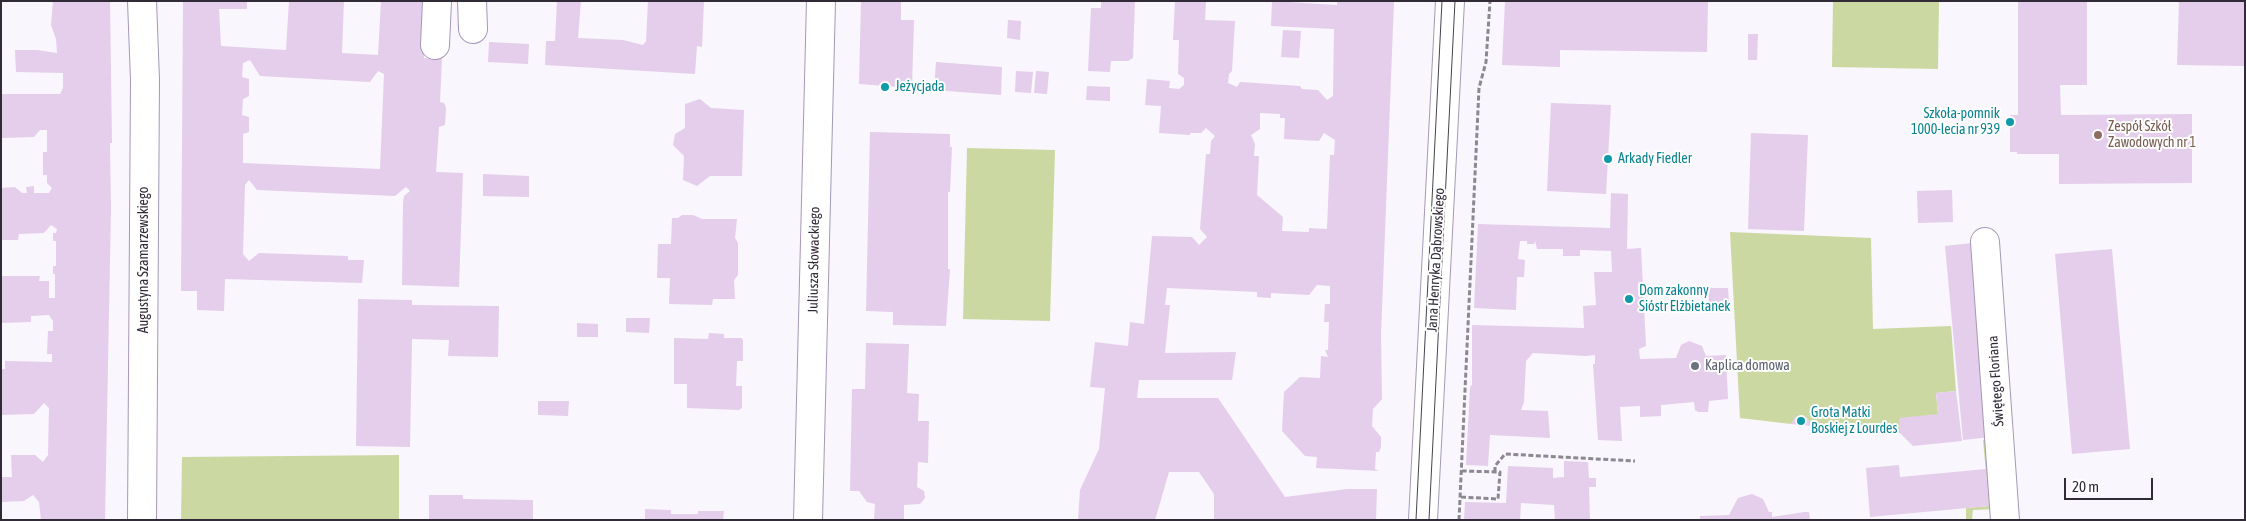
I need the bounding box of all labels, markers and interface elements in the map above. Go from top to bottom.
place label: Jeżycjada [895,79,945,95]
marker: Jeżycjada [879,81,891,93]
place label: Szkoła-pomnik 1000-lecia nr 939 [1911,106,2000,138]
marker: Szkoła-pomnik 1000-lecia nr 939 [2004,116,2016,128]
place label: Zespół Szkół Zawodowych nr 1 [2108,119,2196,152]
marker: Zespół Szkół Zawodowych nr 1 [2092,129,2104,141]
place label: Arkady Fiedler [1618,151,1692,167]
marker: Arkady Fiedler [1602,153,1614,165]
street label: Augustyna Szamarzewskiego [136,187,152,333]
street label: Jana Henryka Dąbrowskiego [1424,187,1448,333]
street label: Juliusza Słowackiego [805,206,823,314]
place label: Dom zakonny Sióstr Elżbietanek [1639,283,1730,316]
marker: Dom zakonny Sióstr Elżbietanek [1623,293,1635,305]
street label: Świętego Floriana [1984,335,2008,427]
place label: Kaplica domowa [1705,358,1790,374]
marker: Kaplica domowa [1689,360,1701,372]
place label: Grota Matki Boskiej z Lourdes [1811,405,1897,438]
marker: Grota Matki Boskiej z Lourdes [1795,415,1807,427]
scale bar [2066,468,2155,500]
text: 20 m [2072,478,2099,495]

